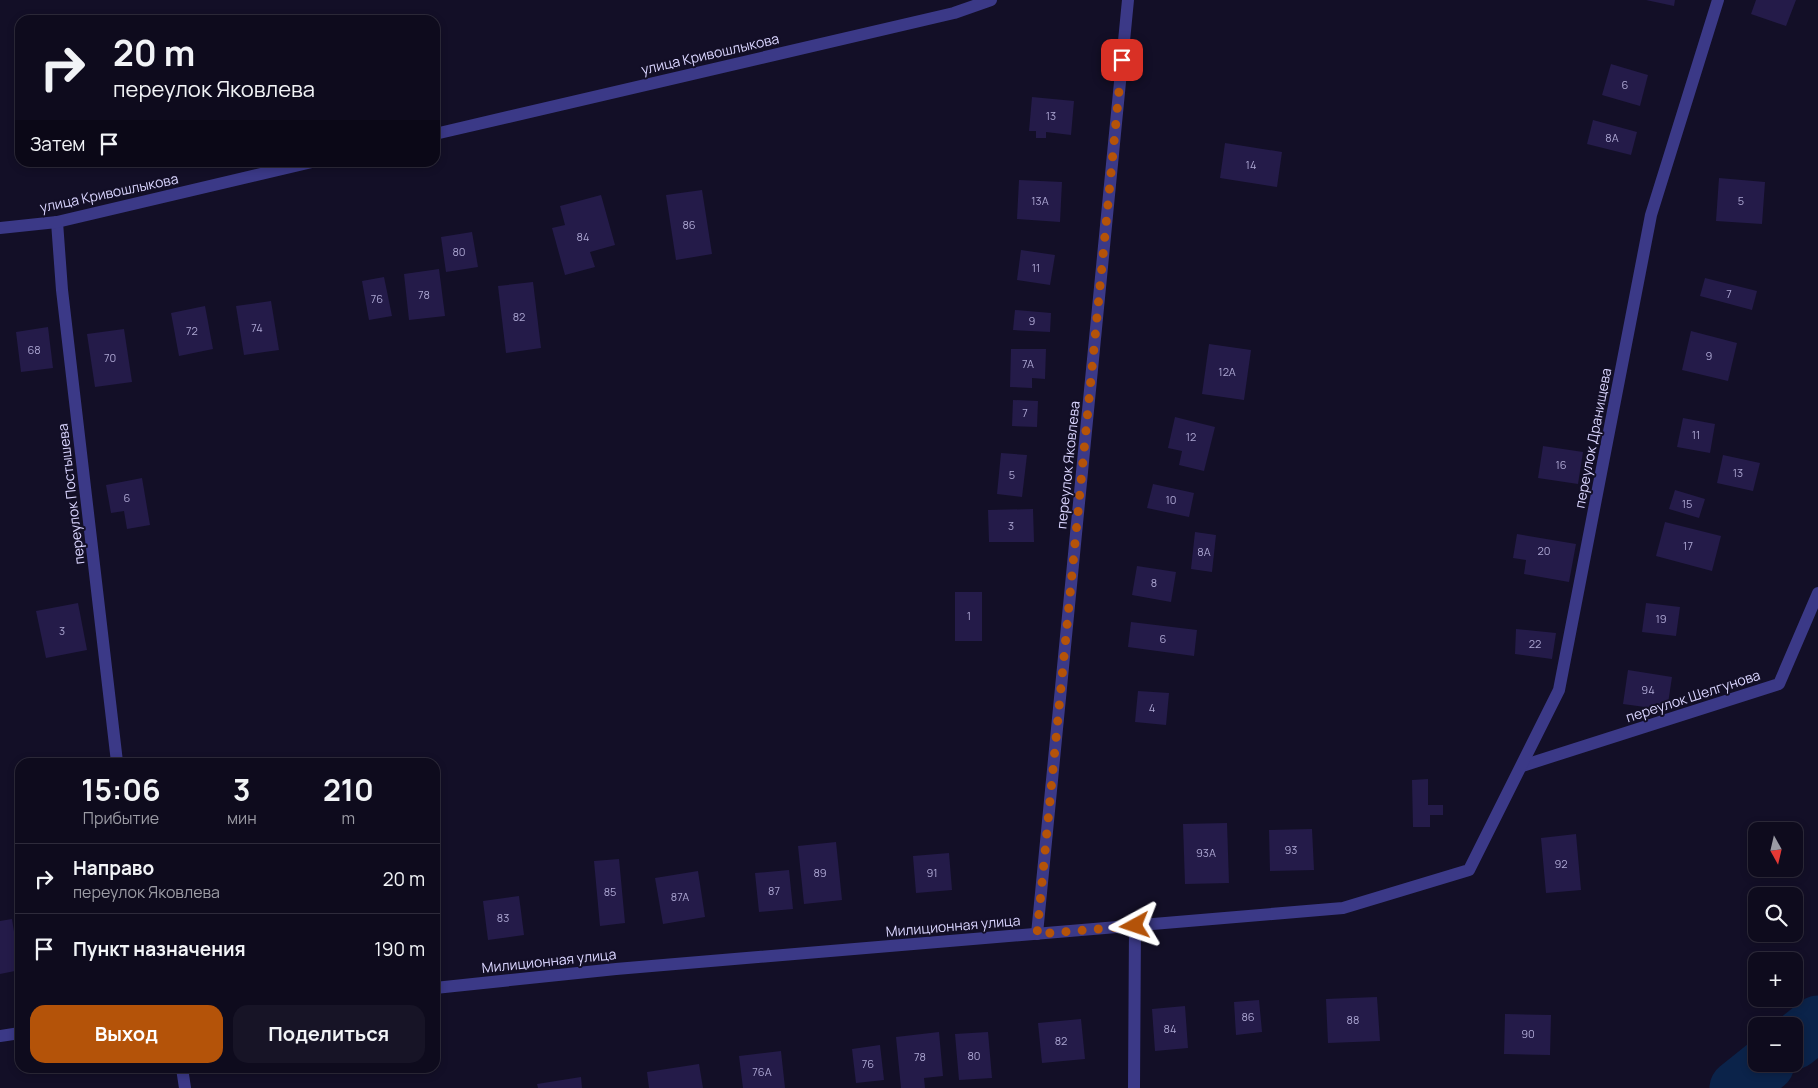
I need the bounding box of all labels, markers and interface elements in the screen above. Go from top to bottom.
street label: улица Кривошлыкова [639,28,781,79]
text: 20 m [113,29,195,77]
icon: right [30,35,95,100]
pin [1101,39,1143,81]
icon: arrive [1108,46,1136,74]
text: переулок Яковлева [113,74,315,104]
house number: 6 [1622,77,1629,92]
house number: 13 [1046,108,1056,123]
icon: arrive [95,130,123,158]
house number: 8А [1605,130,1619,145]
text: Затем [30,131,85,157]
house number: 14 [1246,157,1256,172]
street label: улица Кривошлыкова [38,169,180,216]
house number: 13А [1031,193,1049,208]
house number: 5 [1738,193,1744,208]
house number: 86 [682,217,696,232]
house number: 84 [577,229,589,244]
house number: 80 [452,244,466,259]
house number: 11 [1032,260,1040,275]
house number: 7 [1726,286,1732,301]
house number: 78 [418,287,430,302]
house number: 76 [371,291,383,306]
house number: 82 [513,309,525,324]
house number: 9 [1029,313,1036,328]
house number: 74 [251,320,263,335]
house number: 72 [186,323,198,338]
house number: 68 [27,342,41,357]
house number: 9 [1706,348,1713,363]
house number: 70 [104,350,116,365]
house number: 7А [1022,356,1034,371]
house number: 12А [1218,364,1236,379]
street label: переулок Дранищева [1570,366,1615,510]
street label: переулок Яковлева [1051,400,1084,530]
house number: 7 [1022,405,1028,420]
street label: переулок Постышева [52,423,89,566]
house number: 11 [1692,427,1700,442]
house number: 12 [1186,429,1196,444]
house number: 16 [1555,457,1567,472]
house number: 13 [1733,465,1743,480]
house number: 5 [1009,467,1015,482]
house number: 6 [124,490,131,505]
house number: 10 [1165,492,1177,507]
house number: 15 [1682,496,1692,511]
house number: 3 [1008,518,1014,533]
house number: 17 [1683,538,1693,553]
house number: 20 [1538,543,1550,558]
house number: 8А [1197,544,1211,559]
house number: 8 [1151,575,1157,590]
house number: 1 [967,608,971,623]
house number: 19 [1655,611,1667,626]
house number: 3 [59,623,65,638]
house number: 6 [1160,631,1167,646]
house number: 22 [1529,636,1541,651]
street label: переулок Шелгунова [1623,665,1762,726]
house number: 94 [1641,682,1655,697]
house number: 4 [1149,700,1155,715]
text: 15:06 [81,769,161,810]
text: 3 [233,769,251,810]
text: 210 [323,769,374,810]
text: Прибытие [83,807,159,829]
text: мин [227,807,257,829]
text: m [341,807,355,829]
north arrow [1748,822,1802,878]
map controls [1748,822,1803,1072]
house number: 93 [1285,842,1297,857]
house number: 93А [1196,845,1216,860]
text: Направо [73,855,154,881]
house number: 92 [1554,856,1568,871]
icon: right [30,865,58,893]
house number: 89 [813,865,827,880]
house number: 91 [926,865,938,880]
text: 20 m [383,866,425,892]
text: переулок Яковлева [73,881,220,903]
house number: 87 [768,883,780,898]
house number: 85 [604,884,616,899]
button: search [1748,887,1803,942]
house number: 87А [671,889,689,904]
position arrow [1108,899,1160,951]
house number: 83 [497,910,509,925]
street label: Милиционная улица [885,910,1021,941]
icon: arrive [30,935,58,963]
text: Пункт назначения [73,936,246,962]
text: 190 m [374,936,425,962]
street label: Милиционная улица [481,944,617,977]
button: + [1748,952,1803,1007]
button: Выход [30,1005,223,1063]
button: Поделиться [233,1005,425,1063]
house number: 86 [1241,1009,1255,1024]
house number: 88 [1347,1012,1359,1027]
button: − [1748,1017,1803,1072]
house number: 84 [1164,1021,1176,1036]
house number: 90 [1521,1026,1535,1041]
house number: 82 [1055,1033,1067,1048]
house number: 80 [967,1048,981,1063]
house number: 78 [914,1049,926,1064]
house number: 76 [862,1056,874,1071]
house number: 76А [752,1064,772,1079]

